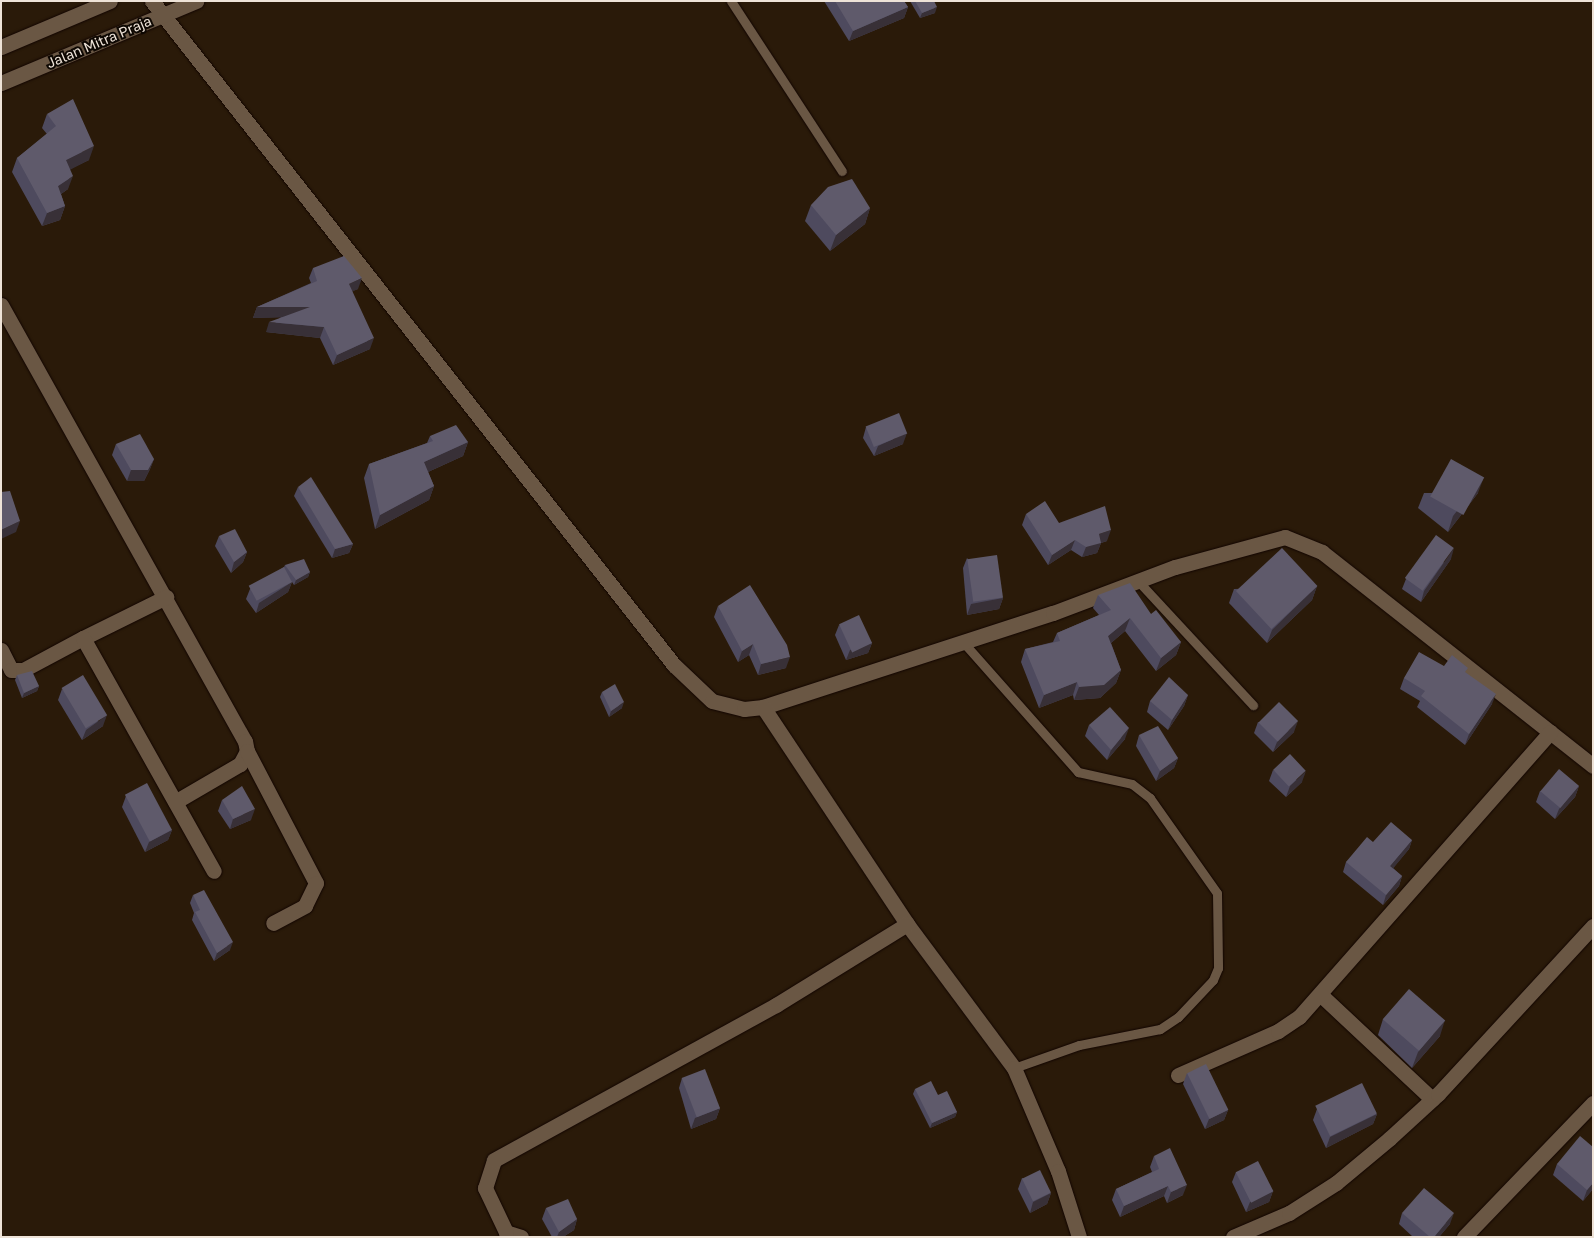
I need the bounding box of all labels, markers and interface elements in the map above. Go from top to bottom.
street label: Jalan Mitra Praja [44,12,154,72]

